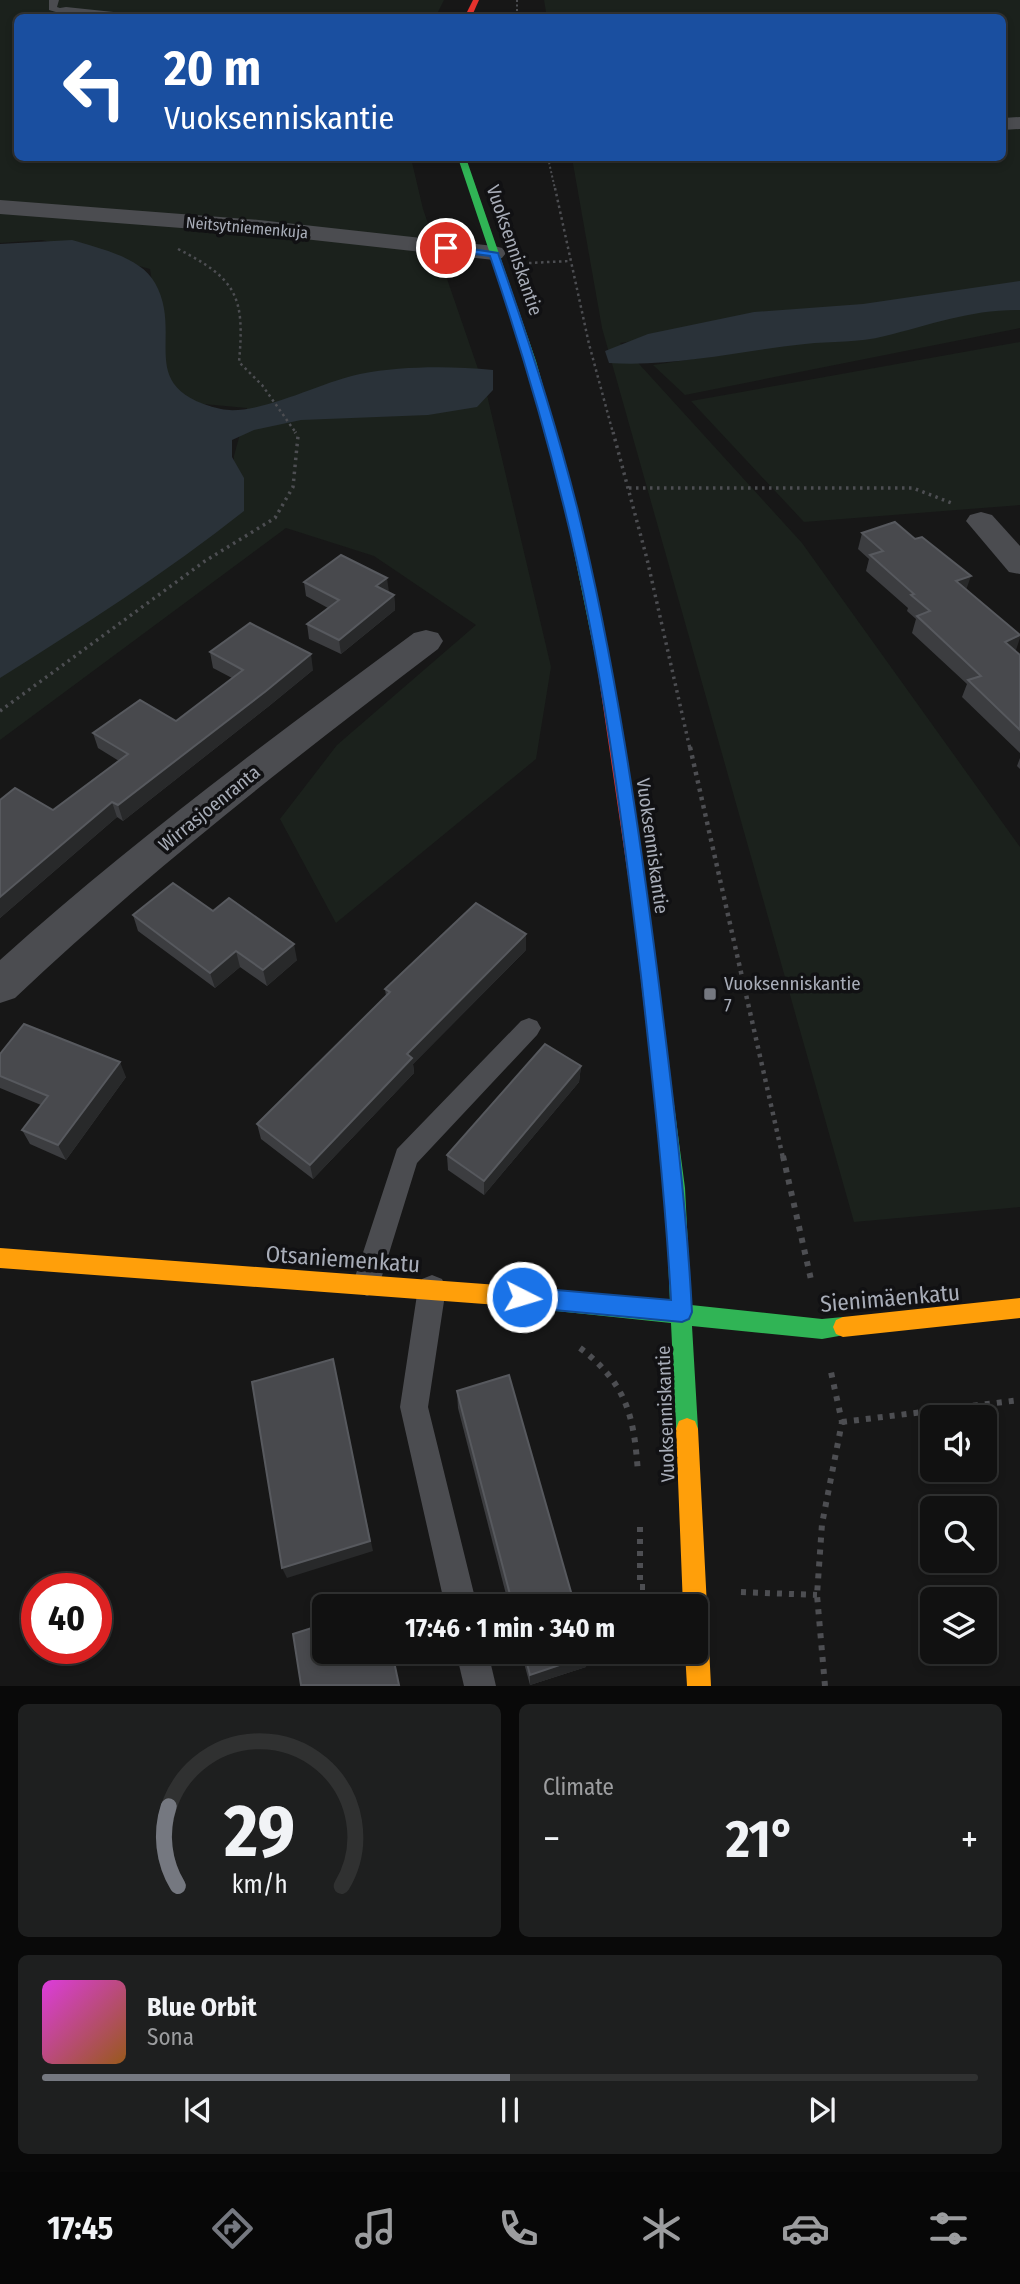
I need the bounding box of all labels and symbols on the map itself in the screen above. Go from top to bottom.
street label: Vuoksenniskantie [481,182,548,319]
street label: Neitsytniemenkuja [185,213,309,242]
pin [416,218,476,278]
street label: Wirrasjoenranta [154,760,265,856]
street label: Vuoksenniskantie [632,777,673,915]
place label: Vuoksenniskantie 7 [724,972,861,1017]
marker: Vuoksenniskantie 7 [702,986,718,1002]
street label: Otsaniemenkatu [265,1240,421,1278]
position arrow [485,1260,559,1334]
street label: Sienimäenkatu [819,1278,961,1318]
street label: Vuoksenniskantie [652,1345,679,1483]
speed limit sign: 40 [21,1573,112,1664]

